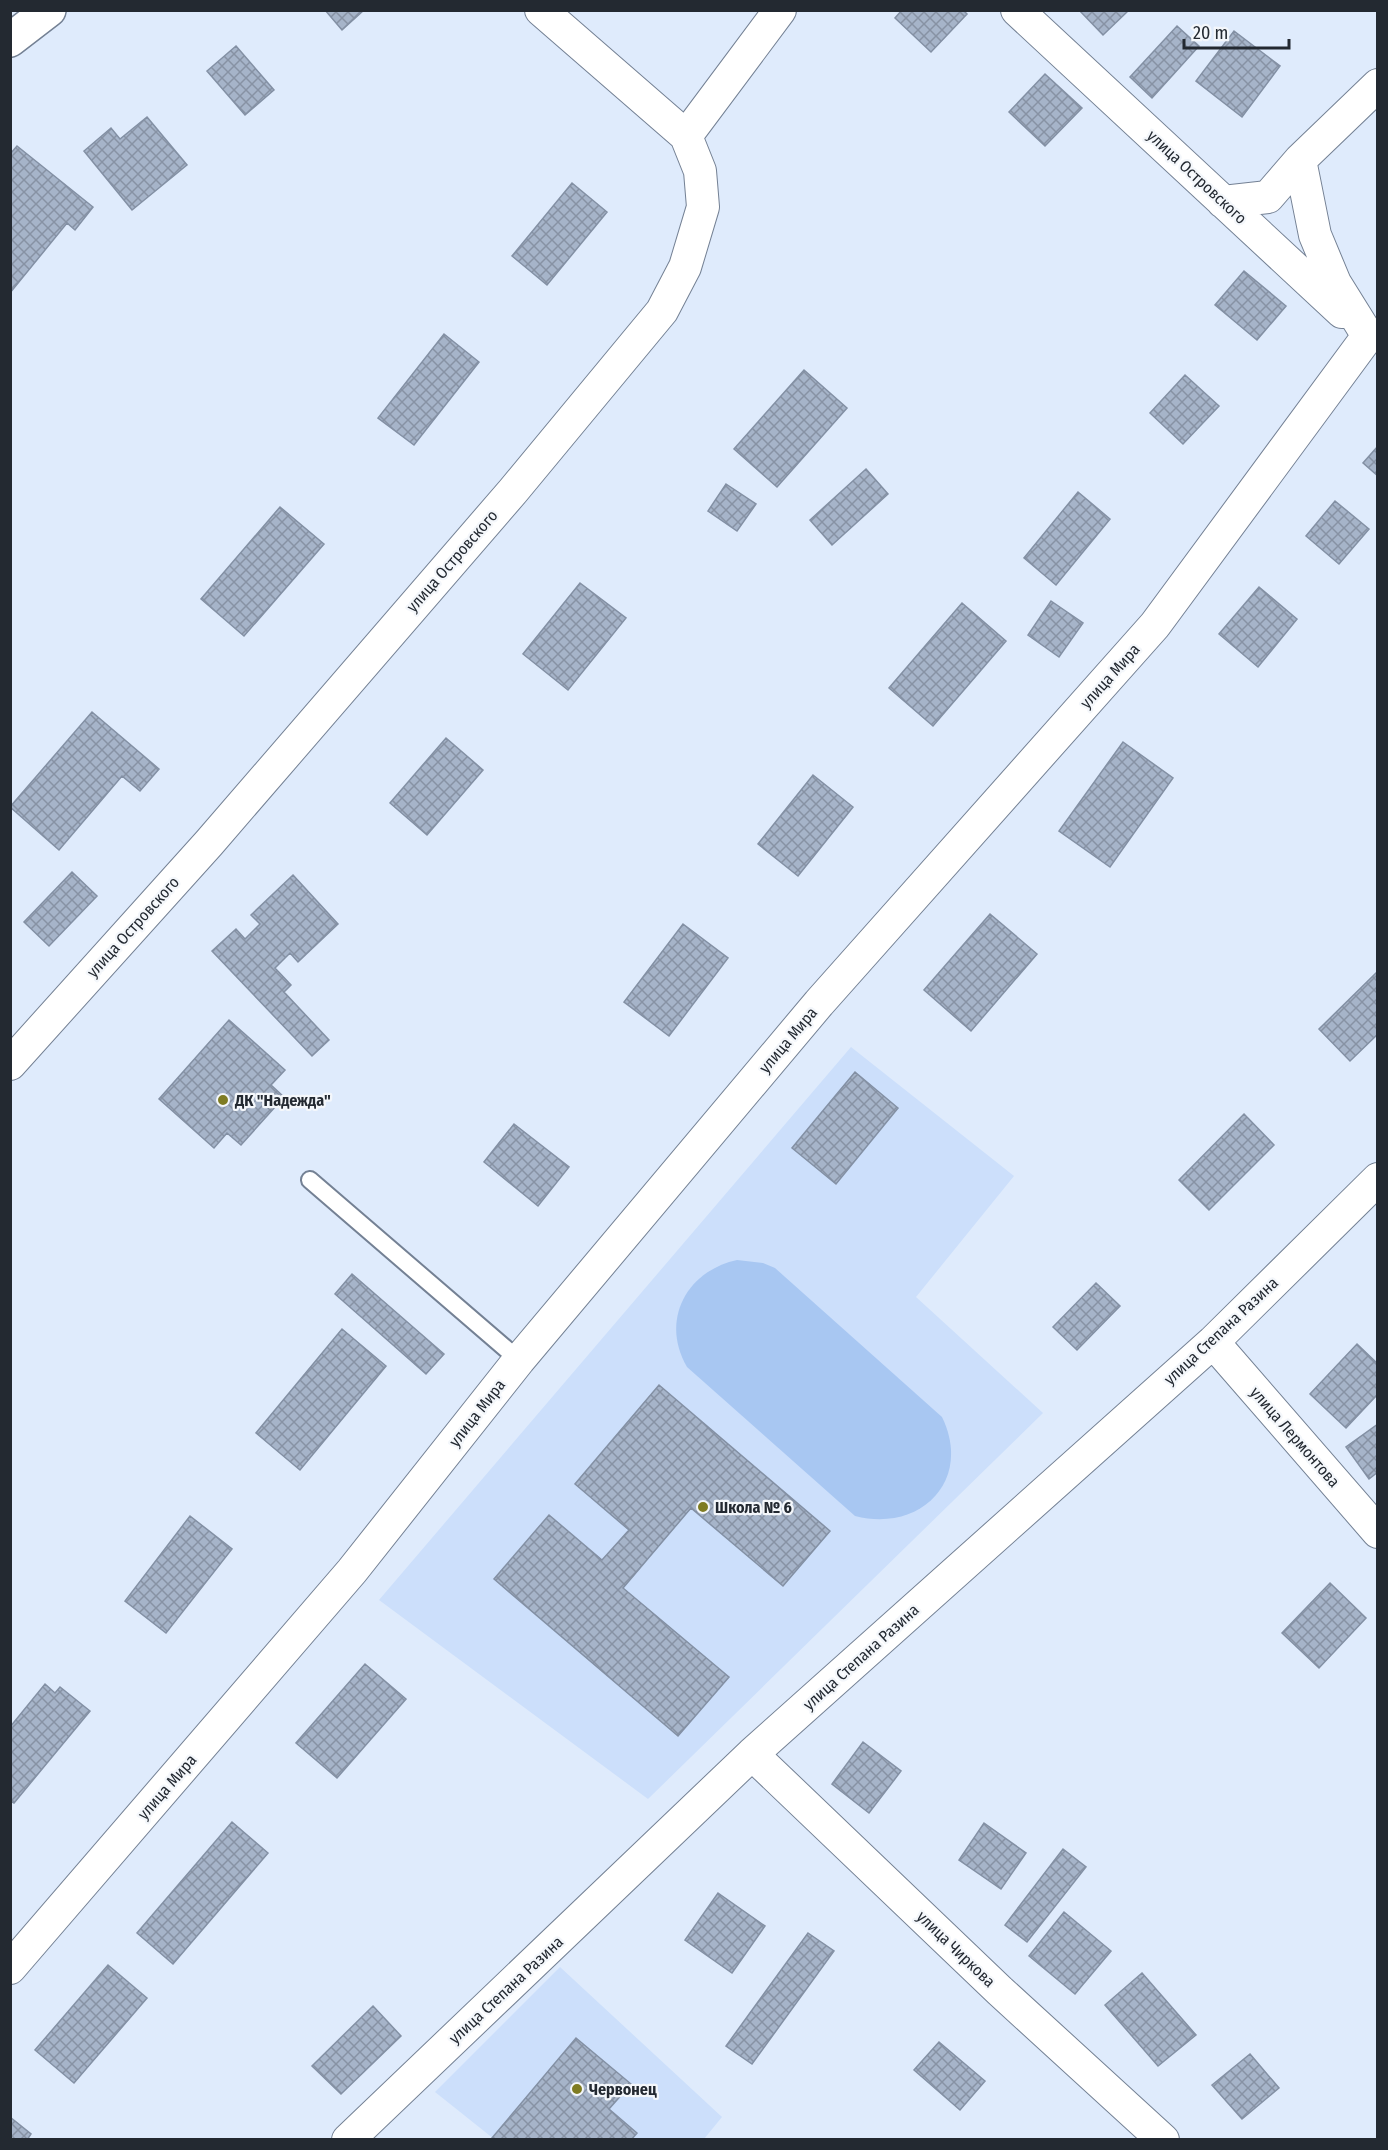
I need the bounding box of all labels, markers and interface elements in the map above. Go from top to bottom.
scale bar [1184,12,1289,50]
text: 20 m [1193,22,1228,44]
street label: улица Островского [1143,126,1251,228]
street label: улица Островского [403,506,501,616]
street label: улица Мира [1076,640,1144,712]
street label: улица Островского [83,873,183,981]
street label: улица Мира [755,1003,821,1077]
place label: ДК "Надежда" [234,1091,331,1110]
marker: ДК "Надежда" [216,1093,230,1107]
street label: улица Степана Разина [1160,1273,1282,1389]
street label: улица Мира [445,1376,509,1450]
street label: улица Лермонтова [1246,1383,1344,1491]
place label: Школа № 6 [715,1498,792,1517]
marker: Школа № 6 [696,1500,710,1514]
street label: улица Степана Разина [799,1600,923,1714]
street label: улица Мира [134,1750,201,1823]
street label: улица Чиркова [913,1907,999,1991]
street label: улица Степана Разина [445,1932,567,2048]
place label: Червонец [589,2080,657,2099]
marker: Червонец [570,2082,584,2096]

